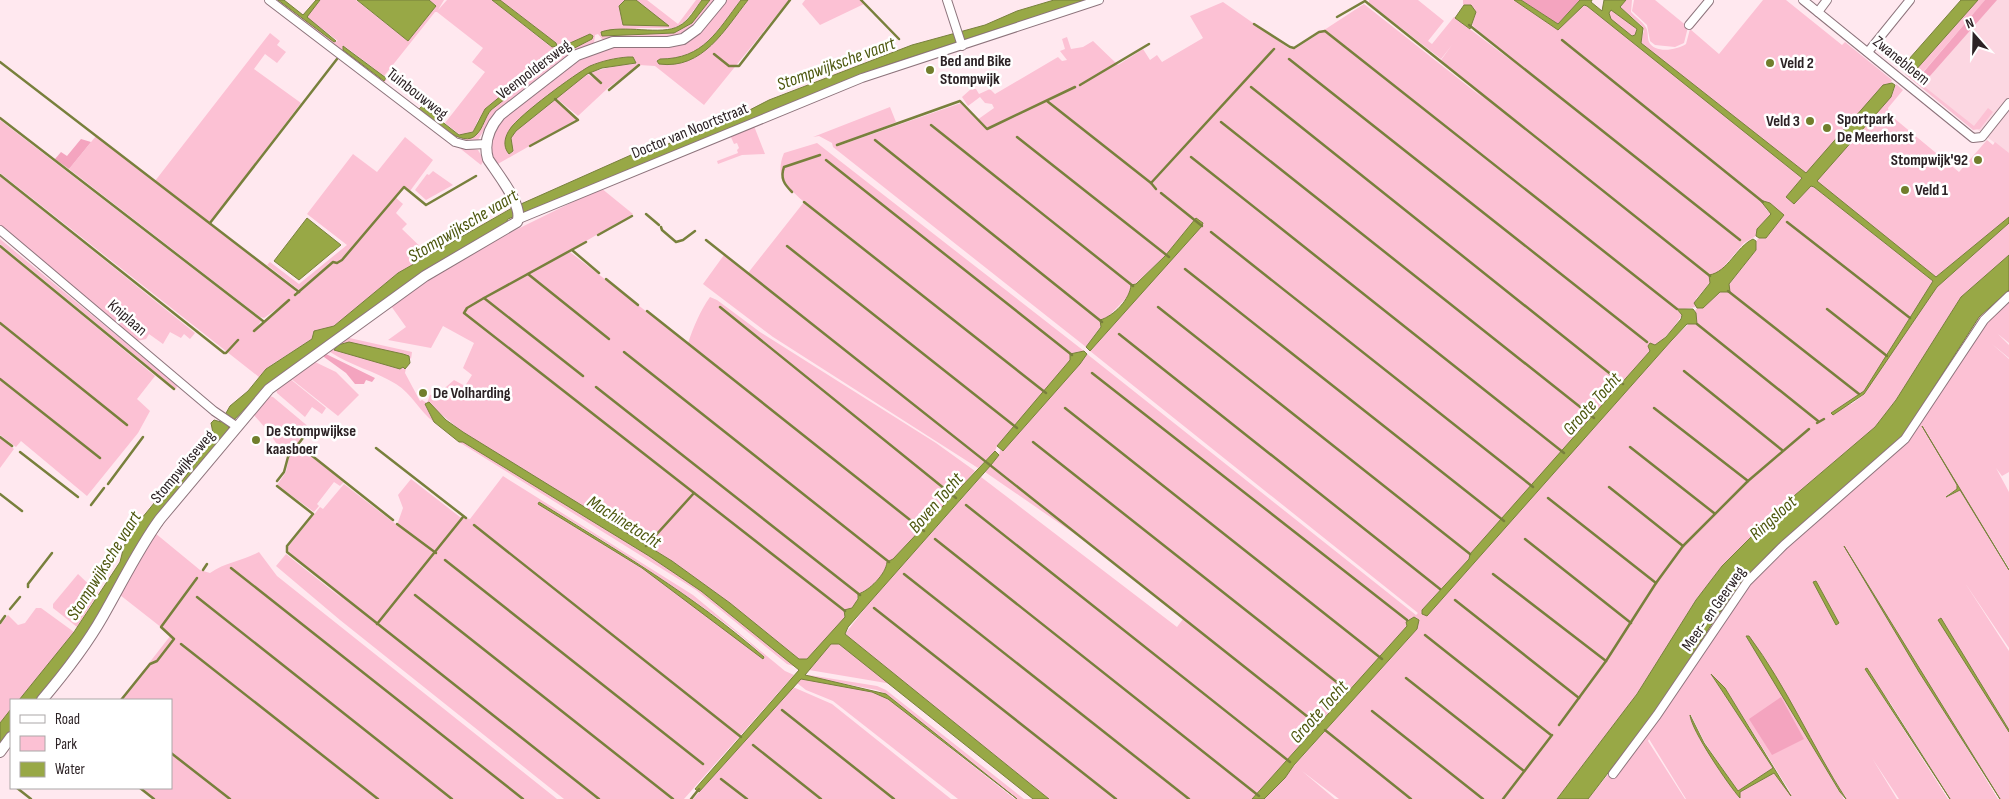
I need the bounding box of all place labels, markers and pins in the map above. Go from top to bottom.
place label: Bed and Bike Stompwijk [940,52,1011,89]
place label: Veld 2 [1780,54,1814,73]
marker: Veld 2 [1764,57,1776,69]
marker: Bed and Bike Stompwijk [924,64,936,76]
place label: Sportpark De Meerhorst [1837,110,1914,147]
place label: Veld 3 [1766,112,1800,131]
marker: Veld 3 [1804,115,1816,127]
marker: Sportpark De Meerhorst [1821,122,1833,134]
place label: Stompwijk'92 [1891,151,1968,170]
marker: Stompwijk'92 [1972,154,1984,166]
place label: Veld 1 [1915,181,1949,200]
marker: Veld 1 [1899,184,1911,196]
place label: De Volharding [433,384,511,403]
marker: De Volharding [417,387,429,399]
place label: De Stompwijkse kaasboer [266,422,356,459]
marker: De Stompwijkse kaasboer [250,434,262,446]

